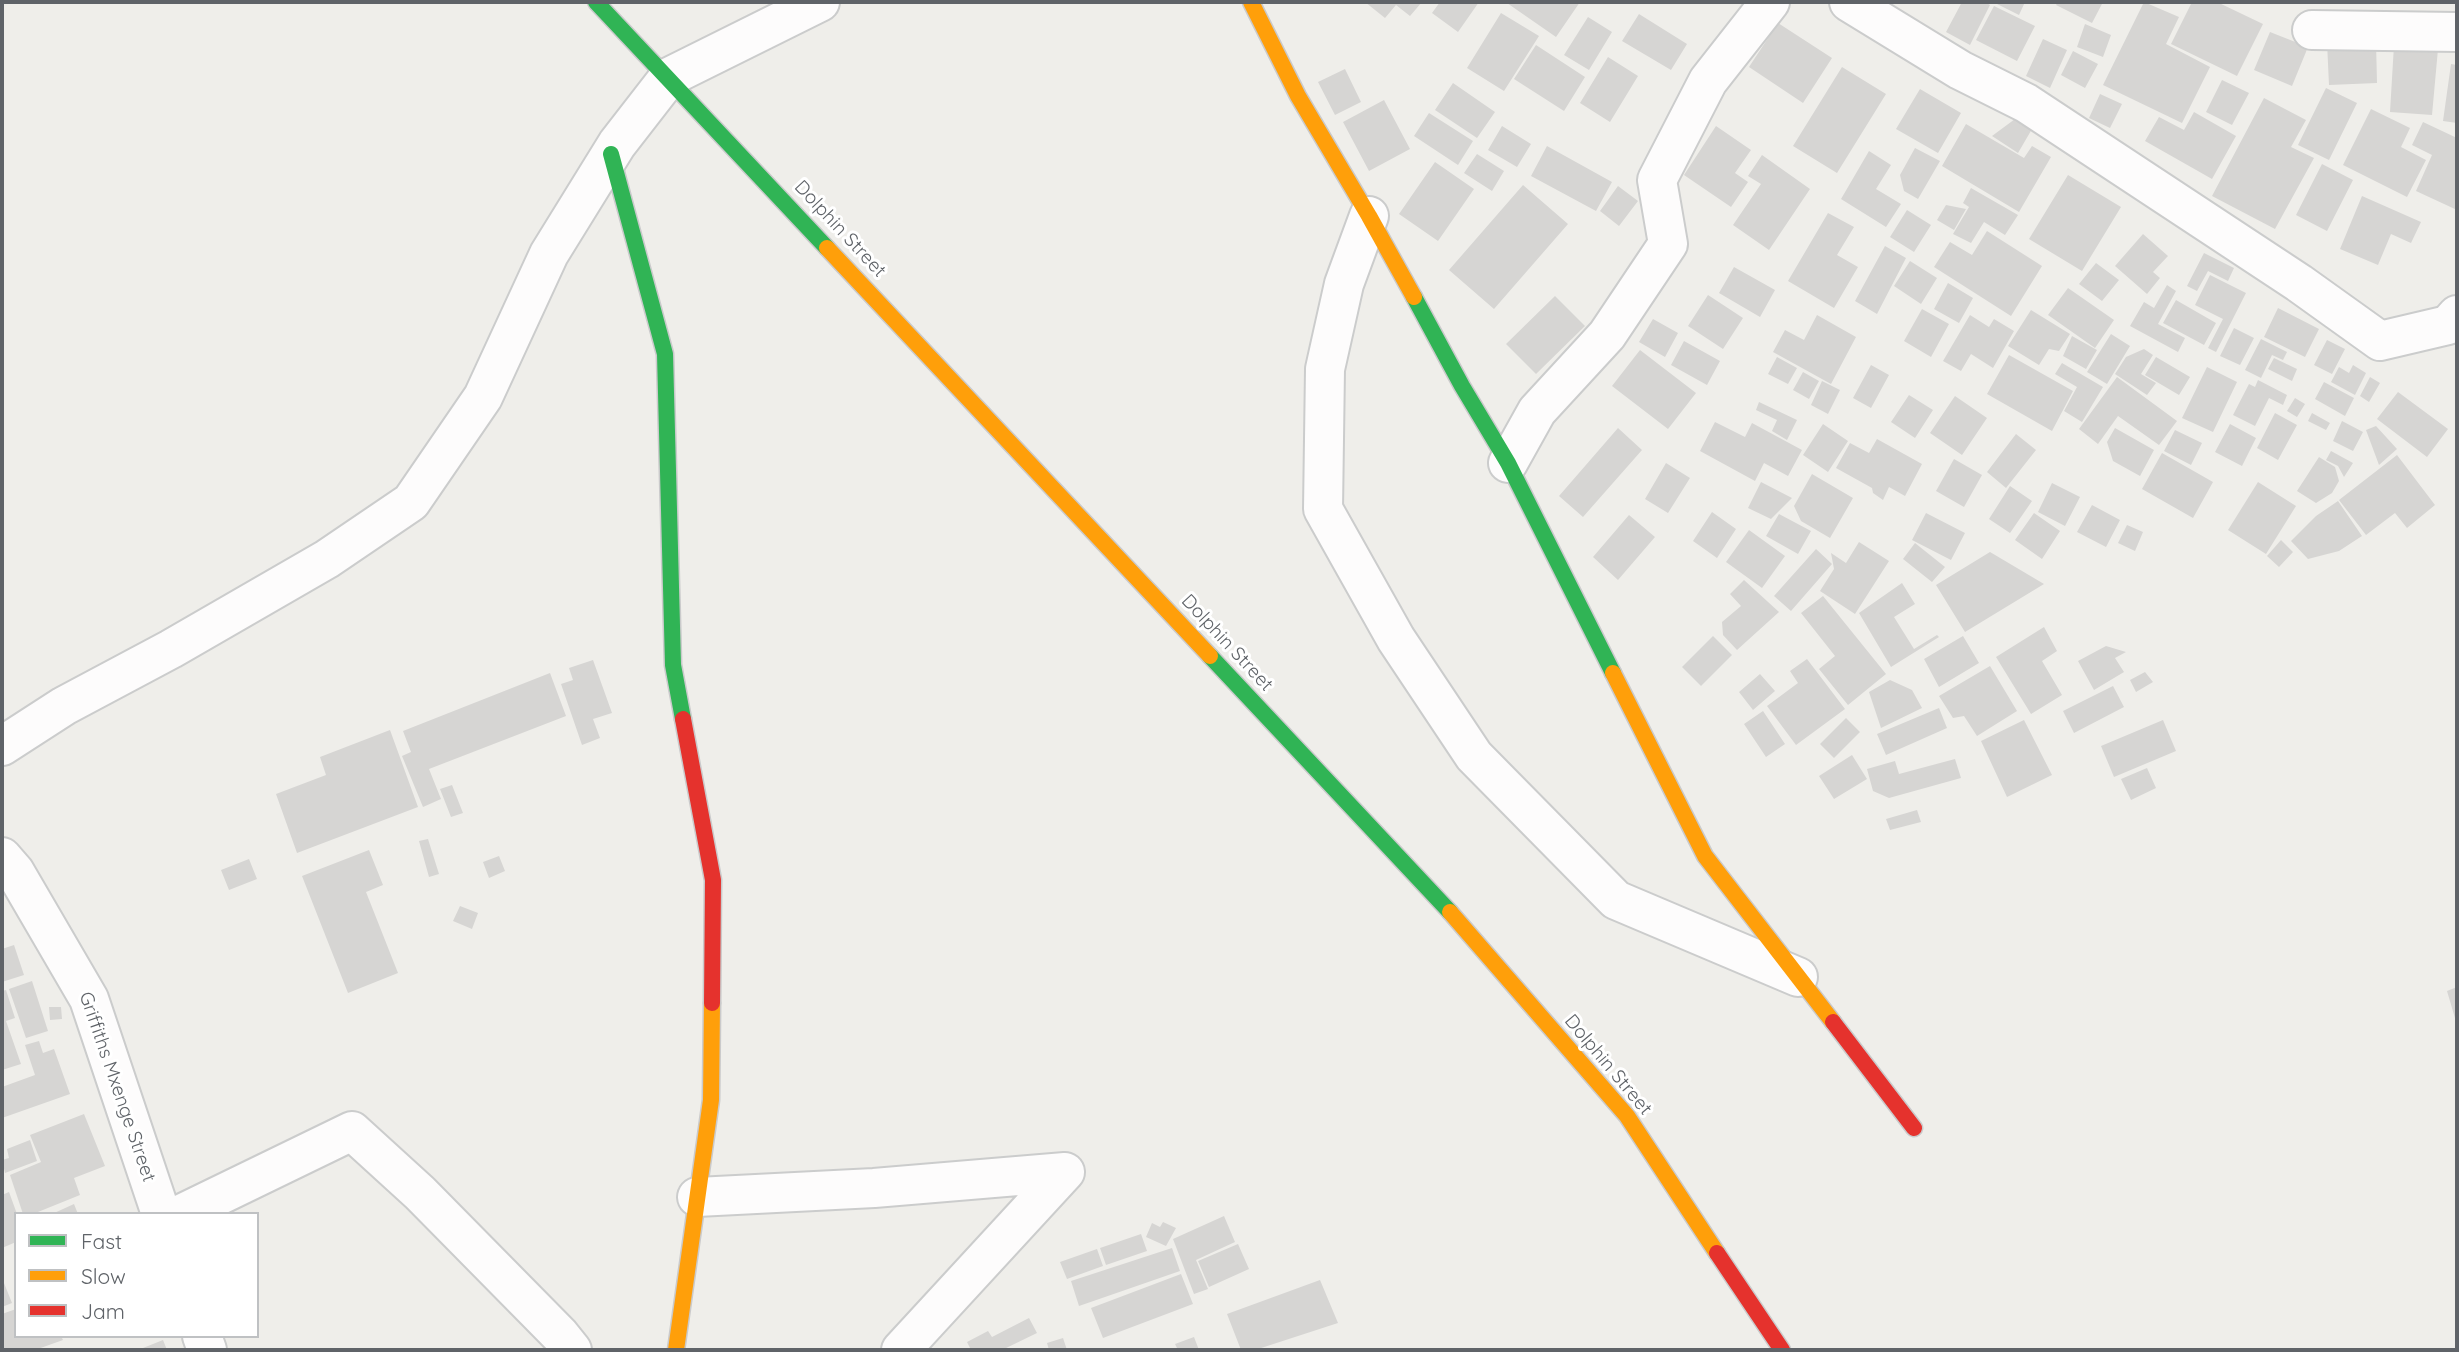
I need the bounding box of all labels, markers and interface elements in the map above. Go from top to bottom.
street label: Dolphin Street [789,176,891,282]
street label: Dolphin Street [1176,590,1278,696]
street label: Griffiths Mxenge Street [74,989,160,1185]
street label: Dolphin Street [1559,1010,1657,1120]
legend [14,1212,259,1338]
text: Fast [81,1228,122,1254]
text: Slow [81,1263,126,1289]
text: Jam [81,1298,125,1324]

